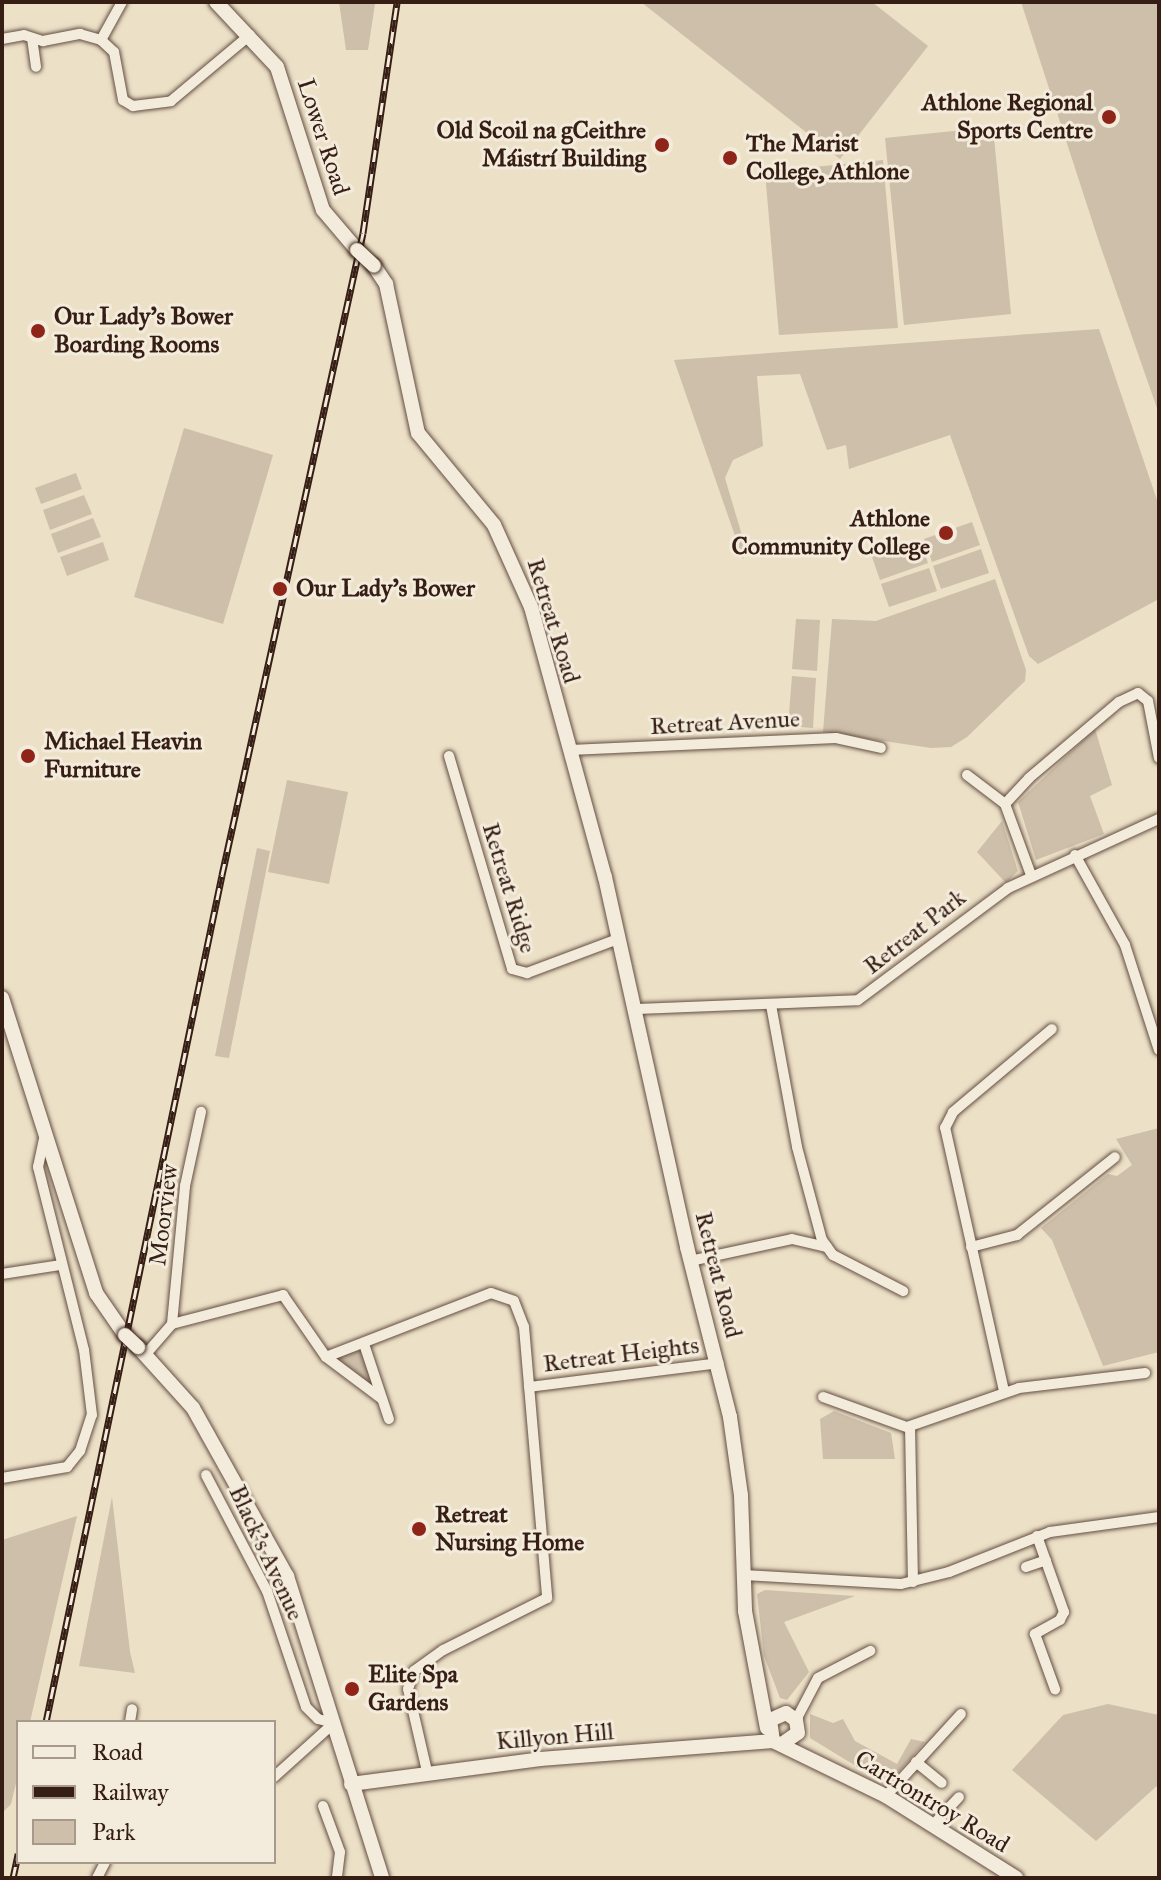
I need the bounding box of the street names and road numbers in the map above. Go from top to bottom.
street label: Lower Road [291,75,355,199]
street label: Retreat Road [520,555,586,687]
street label: Retreat Avenue [649,705,801,741]
street label: Retreat Ridge [476,819,542,957]
street label: Retreat Park [858,883,972,981]
street label: Moorview [143,1163,185,1267]
street label: Retreat Road [688,1209,748,1341]
street label: Retreat Heights [542,1331,700,1379]
street label: Black's Avenue [222,1481,310,1625]
street label: Killyon Hill [495,1718,615,1756]
street label: Cartrontroy Road [850,1745,1014,1859]

